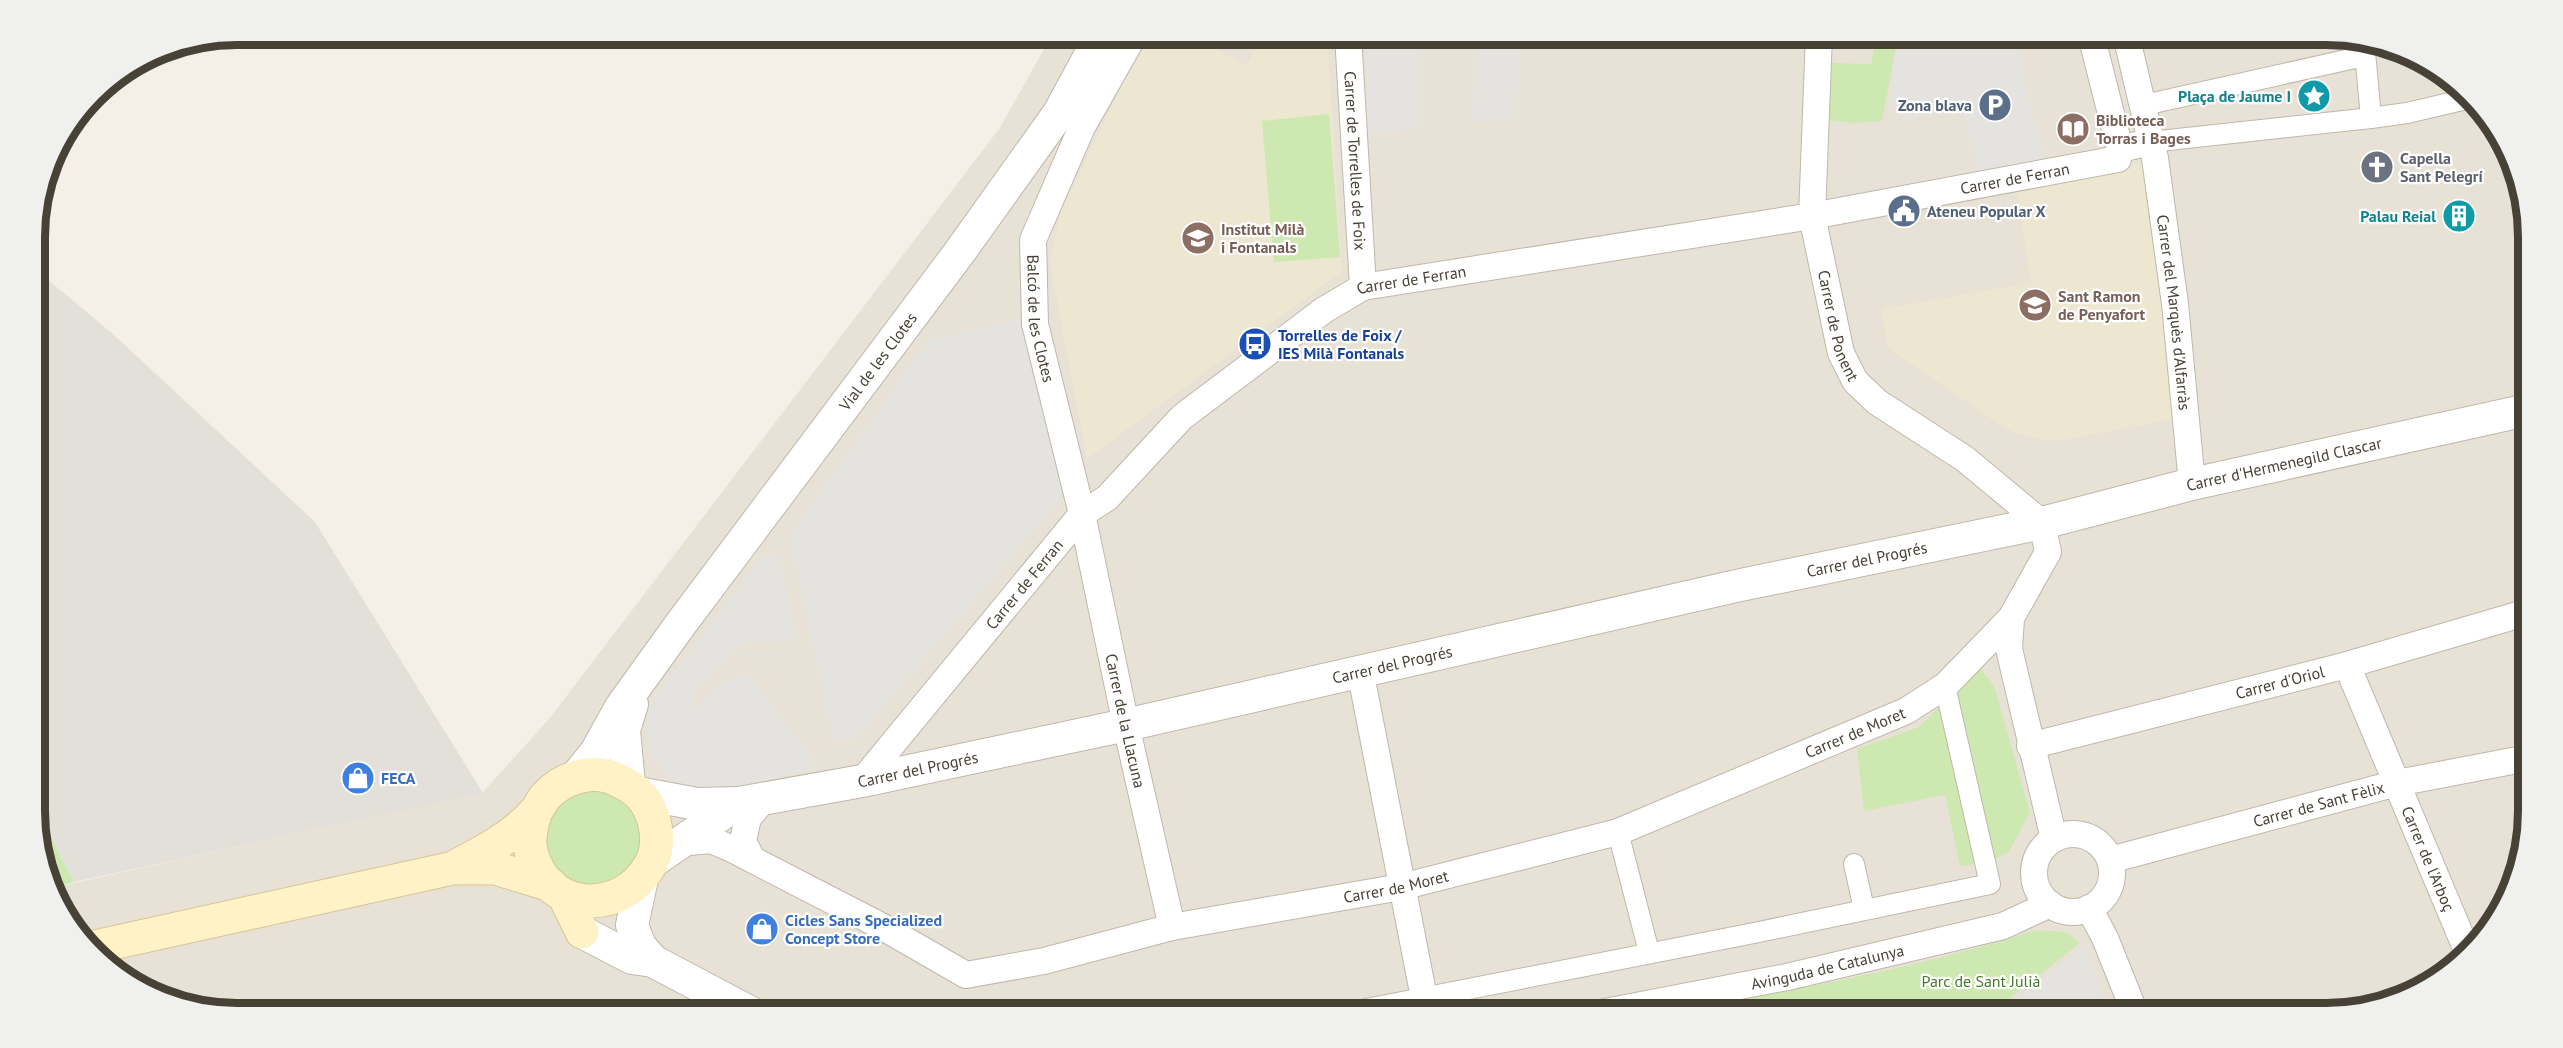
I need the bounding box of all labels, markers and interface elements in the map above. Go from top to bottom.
street label: Carrer de Torrelles de Foix [1340,71,1371,251]
place icon: Plaça de Jaume I [2296,78,2332,114]
place label: Plaça de Jaume I [2178,86,2291,106]
parking icon: Zona blava [1977,87,2013,123]
place label: Zona blava [1898,95,1972,115]
place label: Biblioteca Torras i Bages [2096,110,2191,148]
library icon: Biblioteca Torras i Bages [2055,111,2091,147]
place label: Capella Sant Pelegrí [2400,148,2483,186]
church icon: Capella Sant Pelegrí [2359,149,2395,185]
street label: Carrer de Ferran [1959,158,2071,198]
public building icon: Ateneu Popular X [1886,193,1922,229]
building icon: Palau Reial [2441,198,2477,234]
place label: Ateneu Popular X [1927,201,2046,221]
place label: Palau Reial [2360,206,2436,226]
street label: Carrer del Marquès d'Alfarràs [2153,213,2195,411]
place label: Institut Milà i Fontanals [1221,219,1305,257]
school or university icon: Institut Milà i Fontanals [1180,220,1216,256]
street label: Balcó de les Clotes [1023,254,1059,385]
street label: Carrer de Ferran [1352,261,1468,299]
street label: Carrer de Ponent [1814,268,1864,385]
place label: Sant Ramon de Penyafort [2058,286,2146,324]
school or university icon: Sant Ramon de Penyafort [2017,287,2053,323]
street label: Vial de les Clotes [834,308,921,415]
place label: Torrelles de Foix / IES Milà Fontanals [1278,325,1405,363]
bus stop icon: Torrelles de Foix / IES Milà Fontanals [1237,326,1273,362]
street label: Carrer d'Hermenegild Clascar [2184,432,2384,495]
street label: Carrer de Ferran [981,535,1067,633]
street label: Carrer del Progrés [1805,537,1929,581]
street label: Carrer del Progrés [1330,641,1455,688]
street label: Carrer de la Llacuna [1101,652,1150,790]
street label: Carrer d'Oriol [2233,661,2327,703]
street label: Carrer de Moret [1802,702,1909,762]
street label: Carrer del Progrés [856,747,980,792]
shop icon: FECA [340,760,376,796]
place label: FECA [381,768,416,788]
street label: Carrer de Sant Fèlix [2251,777,2387,831]
street label: Carrer de l'Arboç [2397,803,2459,914]
street label: Carrer de Moret [1342,865,1451,907]
place label: Cicles Sans Specialized Concept Store [785,910,942,948]
shop icon: Cicles Sans Specialized Concept Store [744,911,780,947]
street label: Avinguda de Catalunya [1749,940,1906,994]
park label: Parc de Sant Julià [1922,971,2040,991]

